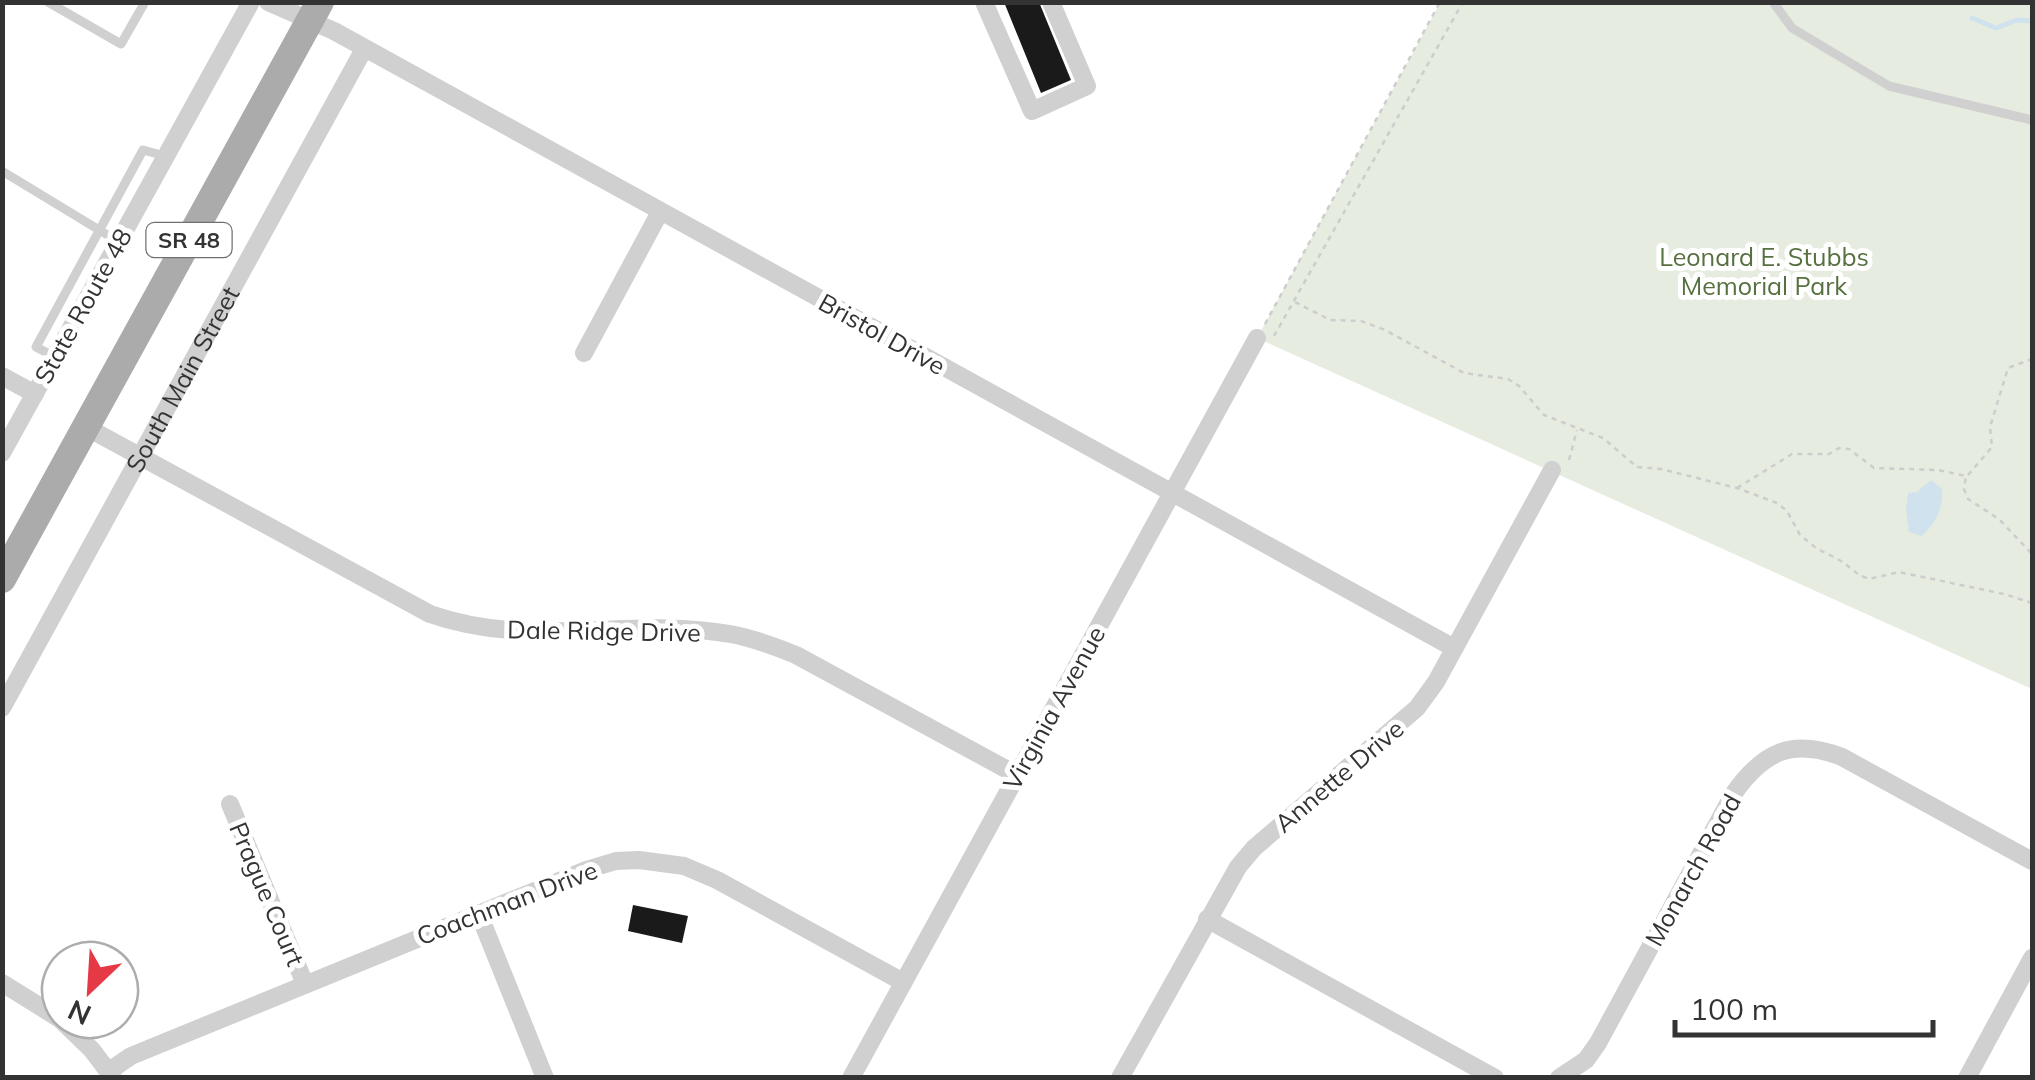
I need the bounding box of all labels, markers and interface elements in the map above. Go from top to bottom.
street label: State Route 48 [27,223,138,389]
road number: SR 48 [146,223,232,257]
park label: Leonard E. Stubbs Memorial Park [1659,241,1869,301]
street label: South Main Street [119,281,246,477]
street label: Bristol Drive [813,286,951,381]
street label: Dale Ridge Drive [507,613,701,648]
street label: Virginia Avenue [996,620,1111,795]
street label: Annette Drive [1268,713,1409,839]
street label: Monarch Road [1638,788,1747,951]
street label: Prague Court [223,817,312,971]
street label: Coachman Drive [412,854,602,951]
north arrow [40,940,140,1040]
scale bar [1675,975,1932,1037]
text: 100 m [1690,990,1778,1028]
text: N [62,993,96,1033]

